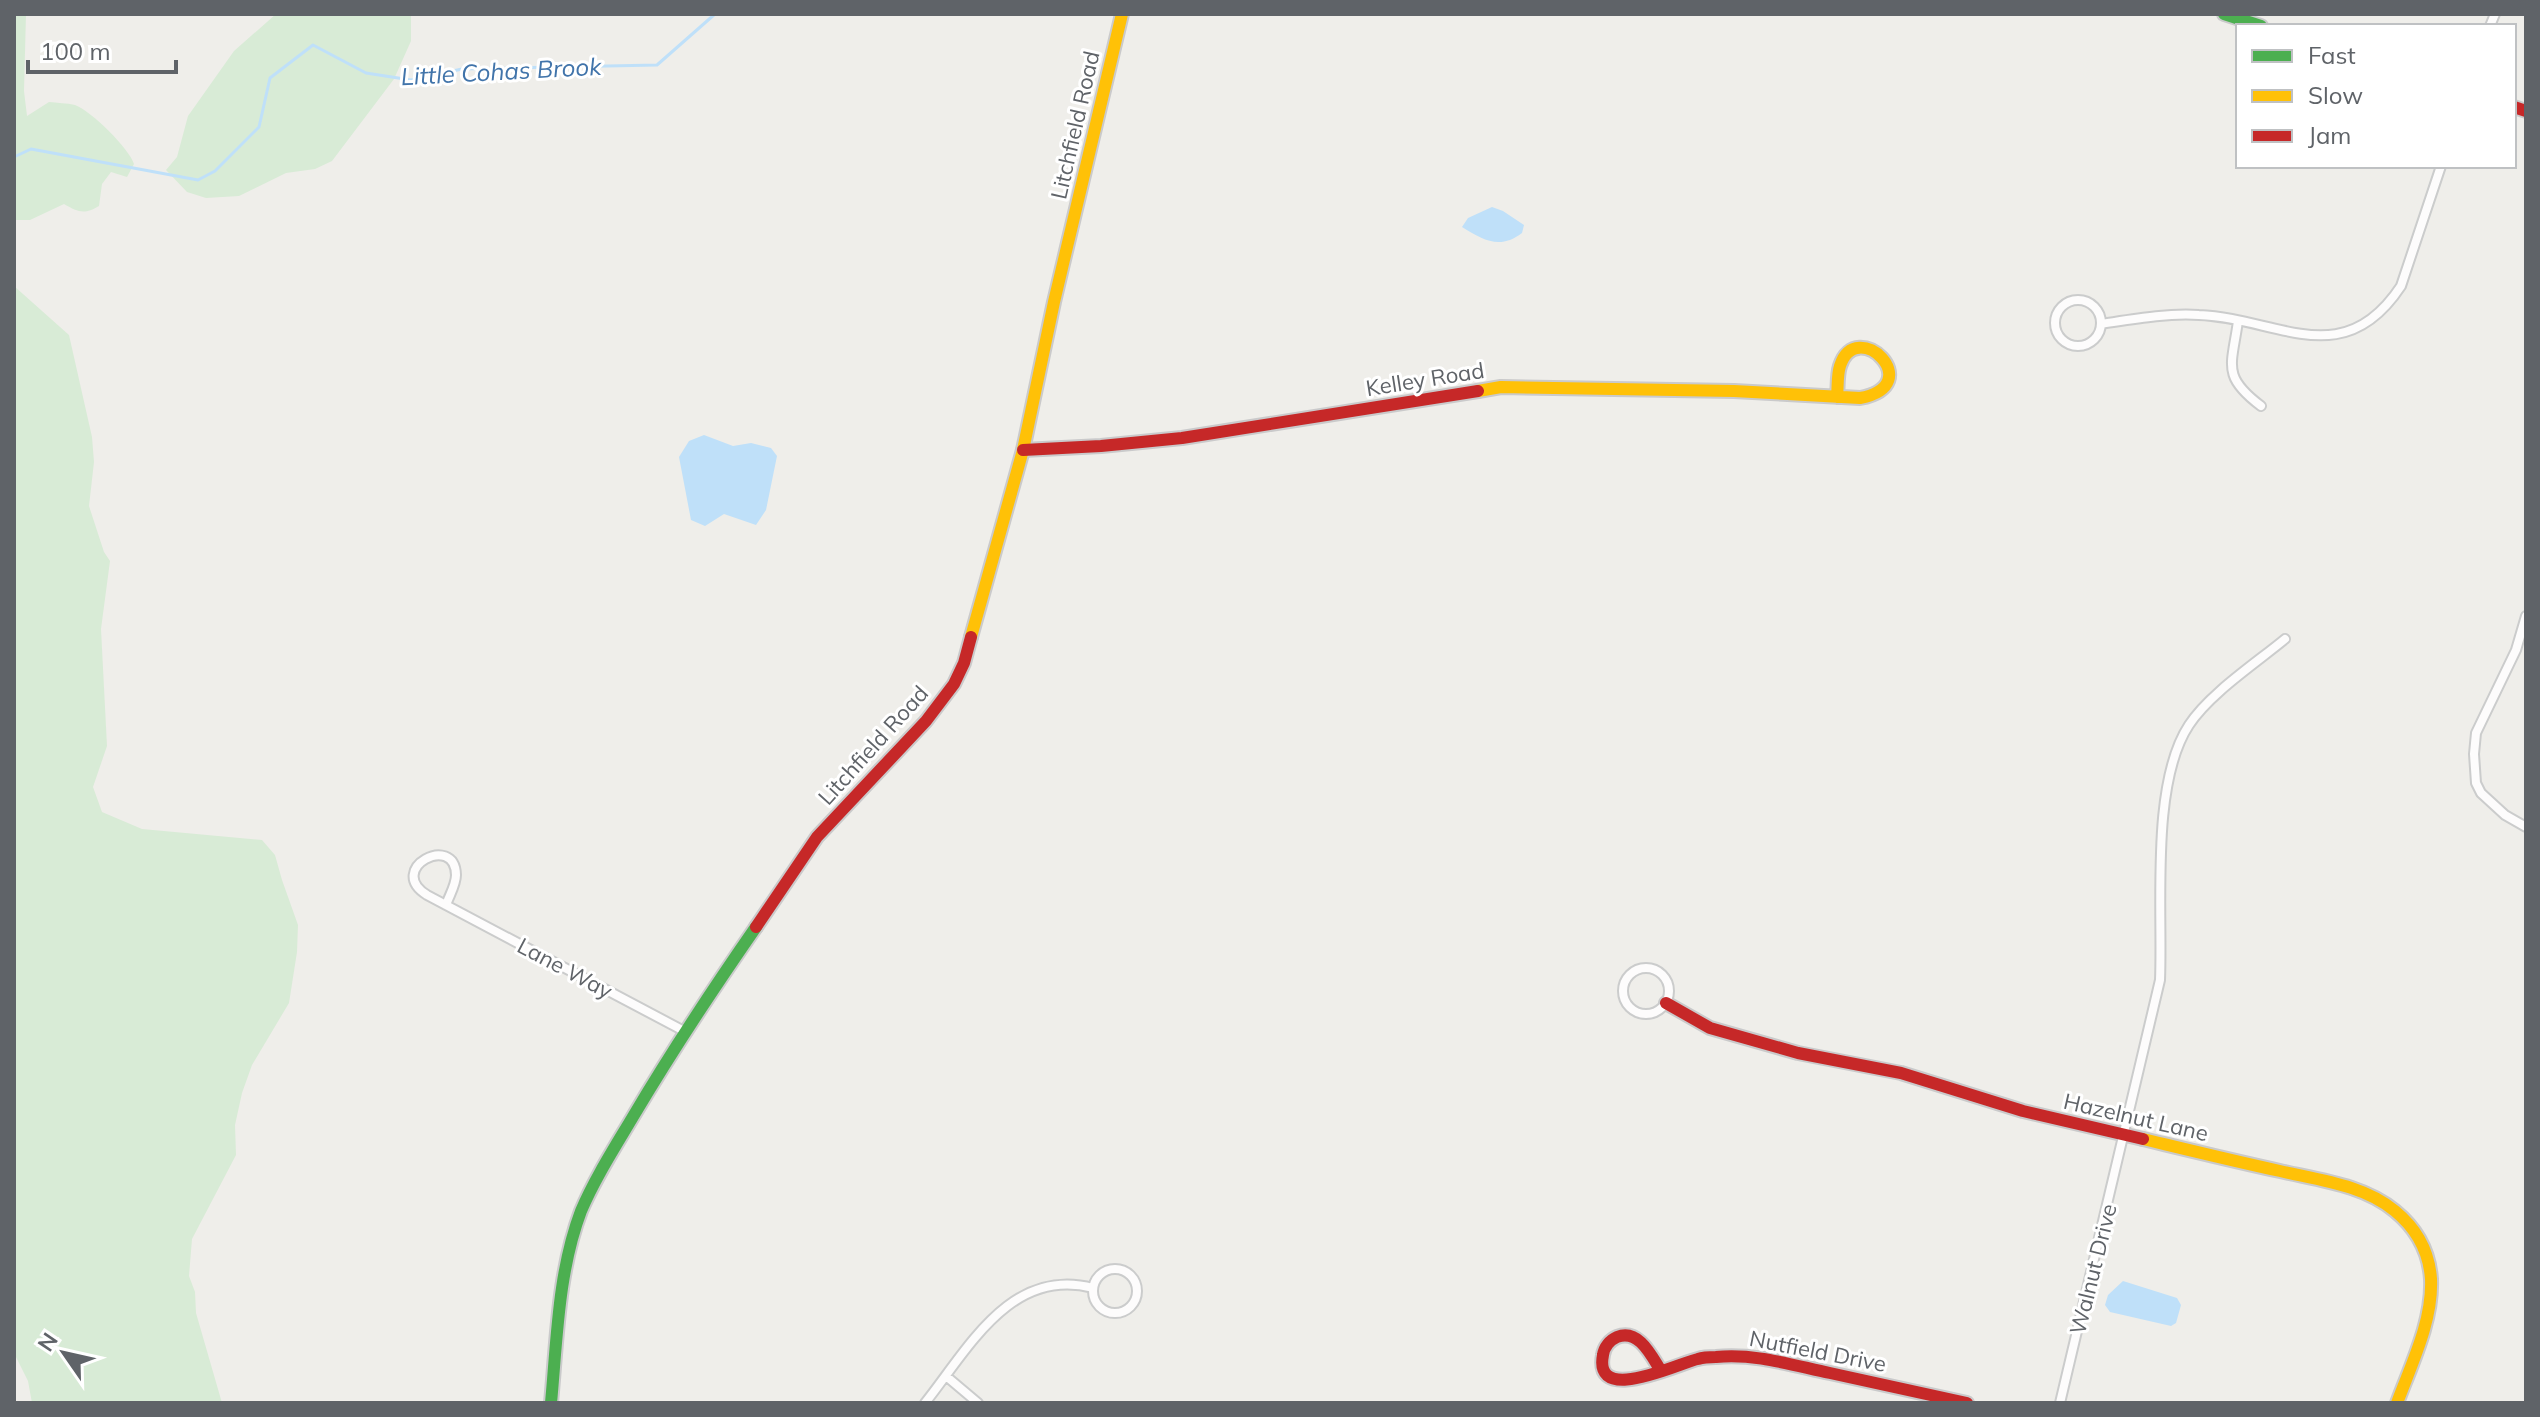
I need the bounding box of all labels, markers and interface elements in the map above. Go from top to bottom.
scale bar [28,24,176,74]
legend [2236,24,2516,168]
text: 100 m [40,36,111,66]
text: Fast [2308,40,2356,70]
street label: Litchfield Road [1044,48,1106,202]
water label: Little Cohas Brook [400,51,603,91]
text: Slow [2308,80,2363,110]
text: Jam [2308,120,2351,150]
street label: Kelley Road [1364,356,1486,402]
street label: Litchfield Road [812,679,934,811]
street label: Lane Way [513,931,618,1005]
street label: Hazelnut Lane [2061,1087,2211,1147]
street label: Walnut Drive [2063,1201,2123,1337]
north arrow [24,1313,104,1393]
street label: Nutfield Drive [1747,1324,1889,1378]
text: N [31,1327,64,1357]

